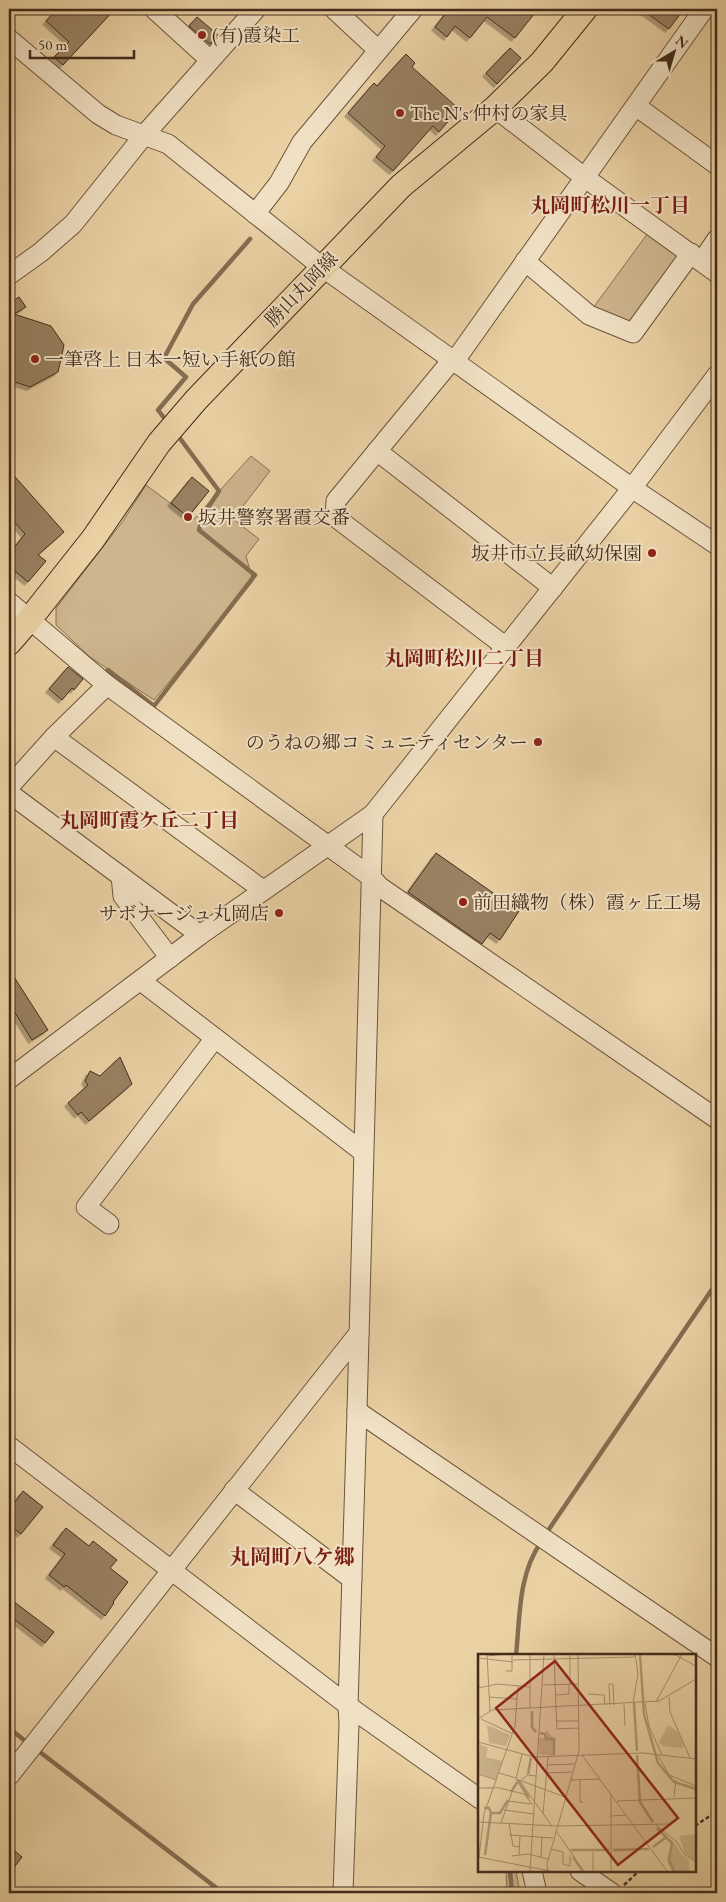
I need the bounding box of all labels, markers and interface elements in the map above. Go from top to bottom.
place label: (有)霞染工 [212,23,300,48]
scale bar [30,28,134,60]
north arrow [648,28,698,78]
marker: (有)霞染工 [196,29,208,41]
text: N [672,31,693,53]
text: 50 m [38,35,67,54]
place label: The N's 仲村の家具 [410,101,568,126]
marker: The N's 仲村の家具 [394,107,406,119]
district label: 丸岡町松川一丁目 [530,192,690,218]
street label: 勝山丸岡線 [259,246,343,332]
place label: 一筆啓上 日本一短い手紙の館 [45,347,296,372]
marker: 一筆啓上 日本一短い手紙の館 [29,353,41,365]
place label: 坂井警察署霞交番 [198,505,350,530]
marker: 坂井警察署霞交番 [182,511,194,523]
place label: 坂井市立長畝幼保園 [471,541,642,566]
marker: 坂井市立長畝幼保園 [646,547,658,559]
district label: 丸岡町松川二丁目 [384,645,544,671]
place label: のうねの郷コミュニティセンター [246,730,528,755]
marker: のうねの郷コミュニティセンター [532,736,544,748]
district label: 丸岡町霞ケ丘二丁目 [59,807,239,833]
place label: 前田織物（株）霞ヶ丘工場 [473,890,701,915]
marker: 前田織物（株）霞ヶ丘工場 [457,896,469,908]
place label: サボナージュ丸岡店 [99,901,269,926]
marker: サボナージュ丸岡店 [273,907,285,919]
district label: 丸岡町八ケ郷 [229,1543,355,1570]
inset map [478,1654,696,1872]

